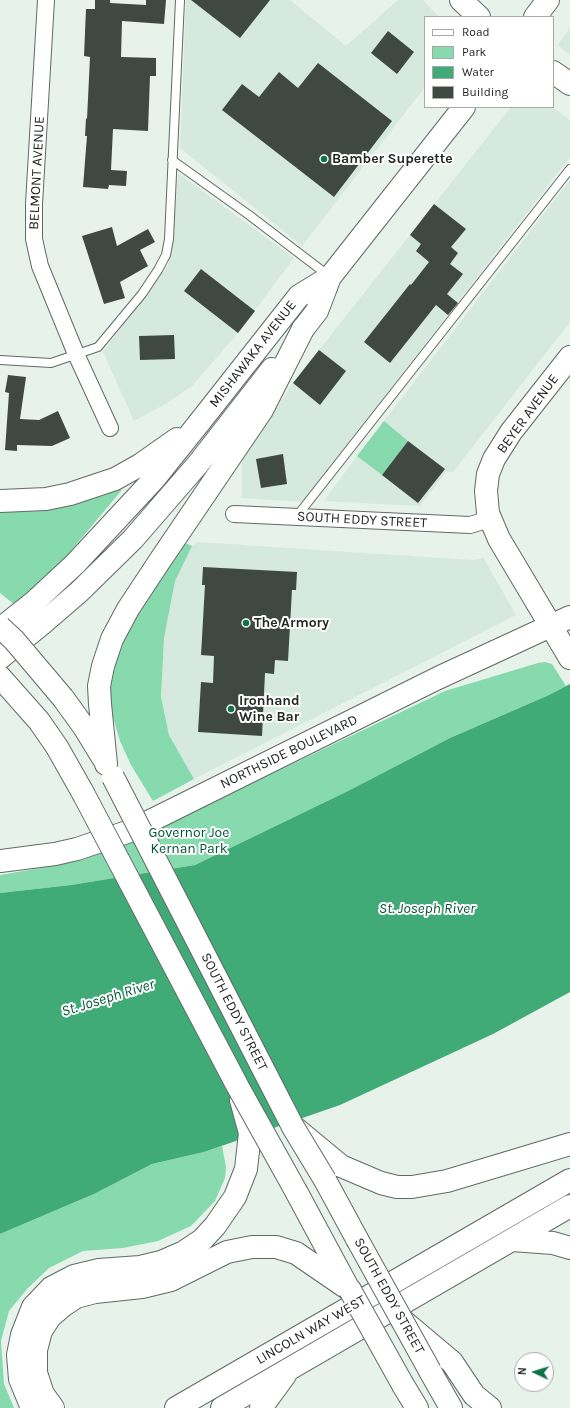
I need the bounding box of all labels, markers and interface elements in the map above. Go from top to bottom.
legend [424,16,554,108]
text: Road [462,25,490,39]
text: Park [462,45,486,59]
text: Water [462,65,494,79]
text: Building [462,85,508,99]
street label: BELMONT AVENUE [26,116,48,230]
place label: Bamber Superette [332,151,453,167]
marker: Bamber Superette [319,154,329,164]
street label: MISHAWAKA AVENUE [206,297,300,411]
street label: BEYER AVENUE [494,371,562,457]
street label: SOUTH EDDY STREET [297,508,427,532]
place label: The Armory [254,615,329,631]
marker: The Armory [241,618,251,628]
place label: Ironhand Wine Bar [239,693,300,726]
marker: Ironhand Wine Bar [226,704,236,714]
street label: NORTHSIDE BOULEVARD [217,711,361,793]
park label: Governor Joe Kernan Park [149,825,229,858]
water label: St. Joseph River [379,900,475,918]
street label: SOUTH EDDY STREET [197,950,271,1074]
water label: St. Joseph River [59,975,157,1021]
street label: SOUTH EDDY STREET [350,1235,428,1357]
street label: LINCOLN WAY WEST [253,1292,369,1368]
north arrow [514,1352,554,1392]
text: N [516,1367,529,1376]

